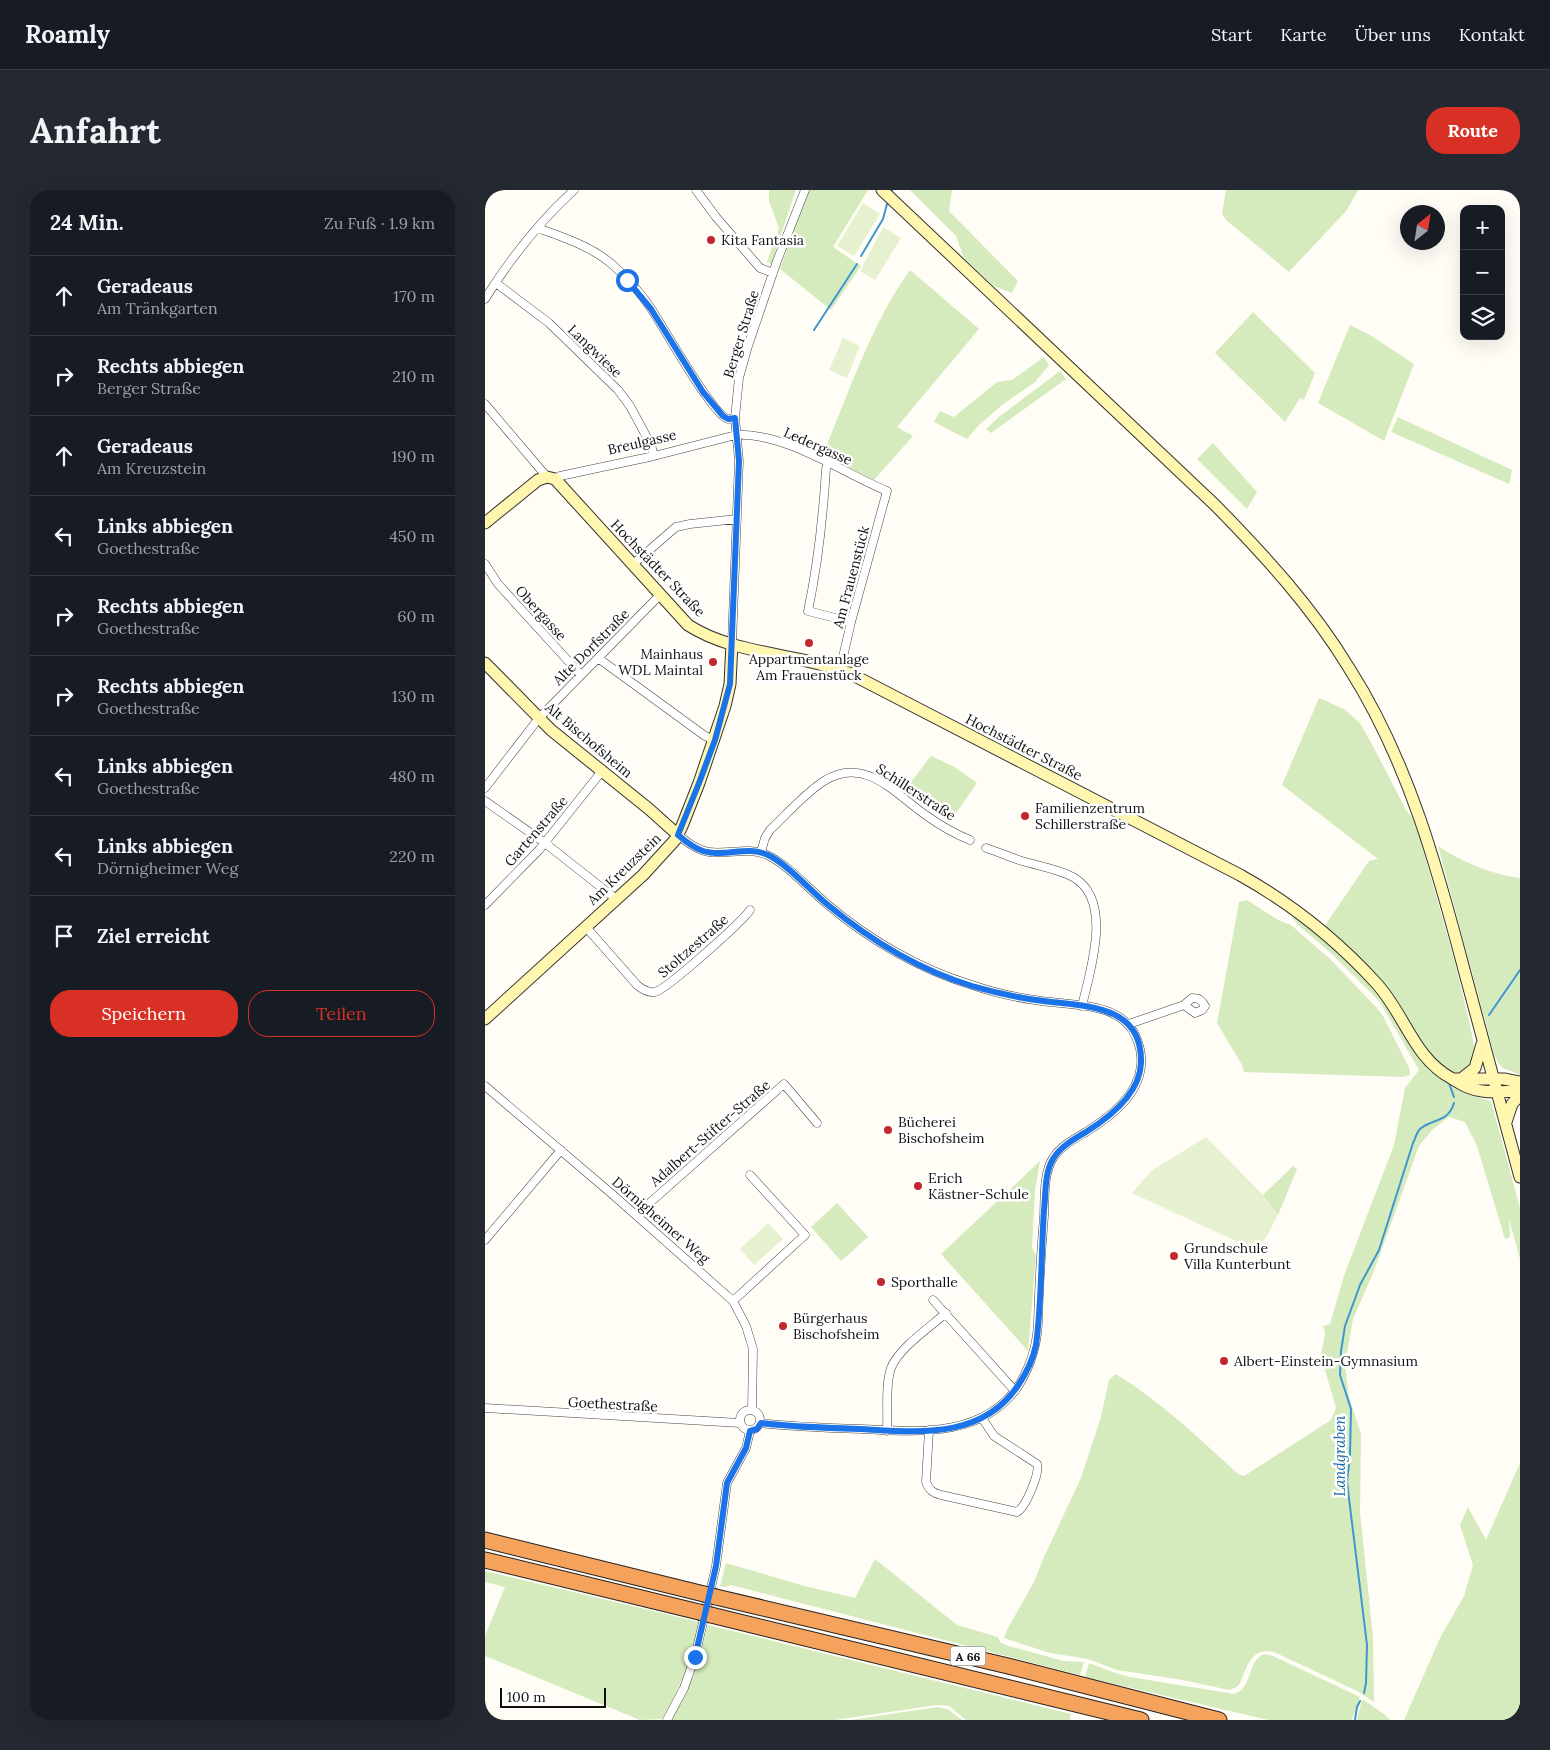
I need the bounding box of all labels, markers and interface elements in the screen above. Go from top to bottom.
text: Roamly [25,19,110,50]
text: Start [1211,23,1252,46]
text: Karte [1280,23,1326,46]
text: Über uns [1354,23,1431,46]
text: Kontakt [1459,23,1525,46]
button: Route [1426,107,1520,154]
text: Anfahrt [30,108,161,153]
north arrow [1400,205,1445,250]
map controls [1460,205,1505,340]
button: + [1460,205,1505,250]
text: 24 Min. [50,209,124,236]
text: Zu Fuß · 1.9 km [324,213,435,233]
place label: Kita Fantasia [721,231,804,249]
marker: Kita Fantasia [705,234,717,246]
button: − [1460,250,1505,295]
route start [616,269,639,292]
text: Geradeaus [97,274,193,298]
icon: ahead [50,282,78,310]
text: 170 m [393,286,435,306]
street label: Berger Straße [719,288,763,380]
button: layers [1460,295,1505,340]
text: Am Tränkgarten [97,298,218,318]
street label: Langwiese [564,321,626,382]
text: Rechts abbiegen [97,354,244,378]
icon: right [50,362,78,390]
text: 210 m [392,366,435,386]
text: Berger Straße [97,378,201,398]
street label: Ledergasse [781,423,855,469]
street label: Breulgasse [606,425,678,459]
text: Geradeaus [97,434,193,458]
icon: ahead [50,442,78,470]
text: 190 m [391,446,435,466]
text: Am Kreuzstein [97,458,206,478]
text: Links abbiegen [97,514,233,538]
street label: Hochstädter Straße [607,516,709,621]
icon: left [50,522,78,550]
street label: Am Frauenstück [828,523,873,631]
text: 450 m [389,526,435,546]
text: Goethestraße [97,538,200,558]
street label: Obergasse [511,582,571,645]
text: Rechts abbiegen [97,594,244,618]
icon: right [50,602,78,630]
street label: Alte Dorfstraße [548,605,633,690]
text: 60 m [397,606,435,626]
text: Goethestraße [97,618,200,638]
marker: Appartmentanlage Am Frauenstück [803,637,815,649]
place label: Mainhaus WDL Maintal [618,645,703,679]
place label: Appartmentanlage Am Frauenstück [748,650,870,684]
marker: Mainhaus WDL Maintal [707,656,719,668]
text: Rechts abbiegen [97,674,244,698]
icon: right [50,682,78,710]
text: 130 m [392,686,435,706]
text: Goethestraße [97,698,200,718]
street label: Alt Bischofsheim [541,698,637,782]
street label: Hochstädter Straße [963,710,1086,784]
text: Links abbiegen [97,754,233,778]
street label: Schillerstraße [873,760,959,825]
icon: left [50,762,78,790]
text: 480 m [389,766,435,786]
text: Goethestraße [97,778,200,798]
street label: Gartenstraße [500,792,572,870]
place label: Familienzentrum Schillerstraße [1035,799,1145,833]
marker: Familienzentrum Schillerstraße [1019,810,1031,822]
street label: Am Kreuzstein [583,829,665,909]
text: Links abbiegen [97,834,233,858]
icon: left [50,842,78,870]
text: 220 m [389,846,435,866]
text: Dörnigheimer Weg [97,858,238,878]
street label: Stoltzestraße [654,910,732,982]
icon: arrive [50,922,78,950]
text: Ziel erreicht [97,924,210,948]
button: Speichern [50,990,238,1037]
button: Teilen [248,990,435,1037]
street label: Adalbert-Stifter-Straße [645,1076,774,1191]
place label: Bücherei Bischofsheim [898,1113,985,1147]
marker: Bücherei Bischofsheim [882,1124,894,1136]
place label: Erich Kästner-Schule [928,1169,1029,1203]
street label: Dörnigheimer Weg [608,1173,714,1268]
marker: Erich Kästner-Schule [912,1180,924,1192]
place label: Grundschule Villa Kunterbunt [1183,1239,1291,1273]
marker: Grundschule Villa Kunterbunt [1168,1250,1180,1262]
place label: Sporthalle [891,1273,958,1291]
marker: Sporthalle [875,1276,887,1288]
place label: Bürgerhaus Bischofsheim [793,1309,880,1343]
marker: Bürgerhaus Bischofsheim [777,1320,789,1332]
place label: Albert-Einstein-Gymnasium [1233,1352,1418,1370]
marker: Albert-Einstein-Gymnasium [1218,1355,1230,1367]
street label: Goethestraße [568,1393,659,1415]
water label: Landgraben [1330,1415,1349,1497]
route end [684,1646,707,1669]
road number: A 66 [951,1646,985,1665]
scale bar [500,1685,606,1708]
text: 100 m [507,1688,546,1706]

